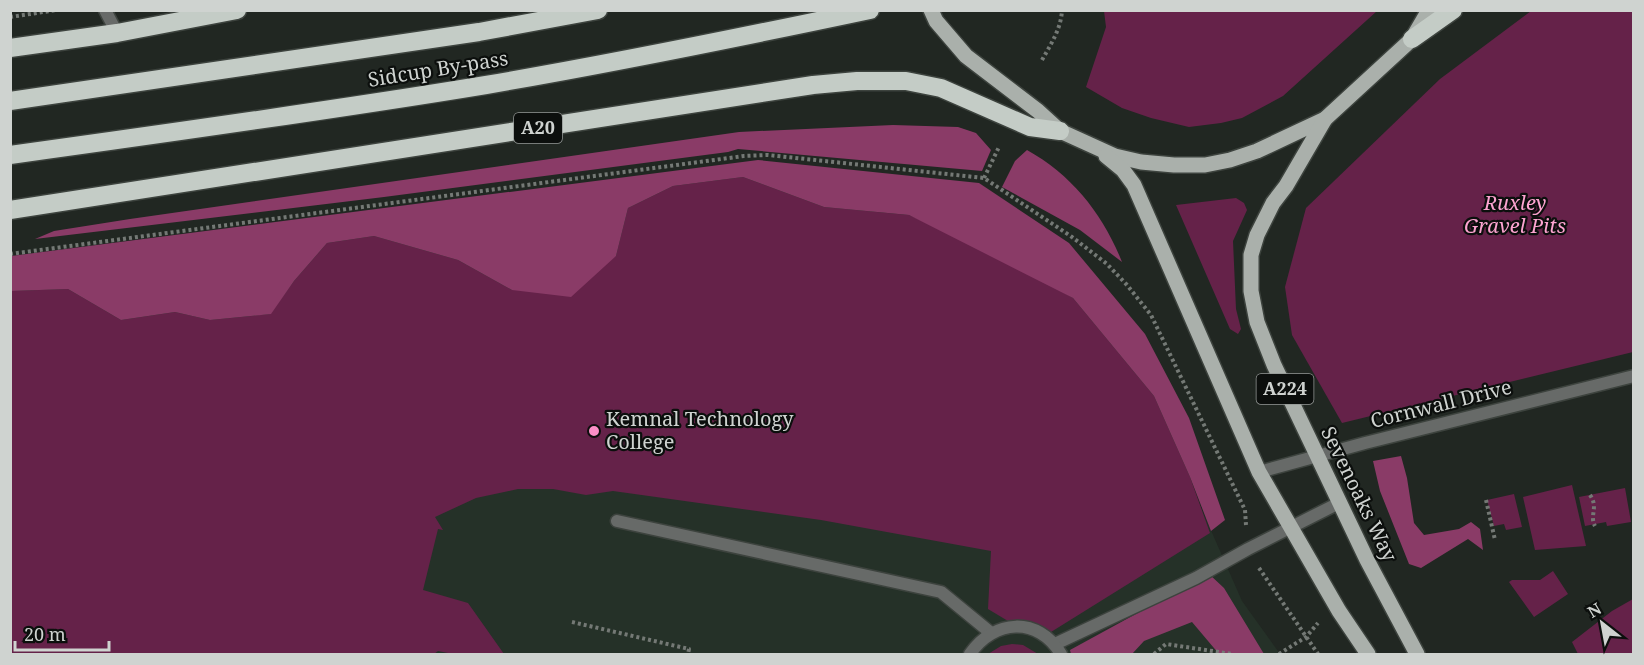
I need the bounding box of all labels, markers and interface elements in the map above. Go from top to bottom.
street label: Sidcup By-pass [366,44,510,93]
road number: A20 [514,113,562,143]
park label: Ruxley Gravel Pits [1464,189,1566,239]
street label: Cornwall Drive [1367,373,1514,434]
road number: A224 [1256,374,1314,404]
place label: Kemnal Technology College [606,405,794,455]
street label: Sevenoaks Way [1315,422,1404,566]
marker: Kemnal Technology College [587,424,601,438]
north arrow [1572,593,1632,653]
text: N [1583,597,1606,623]
scale bar [15,614,110,652]
text: 20 m [24,622,66,646]

